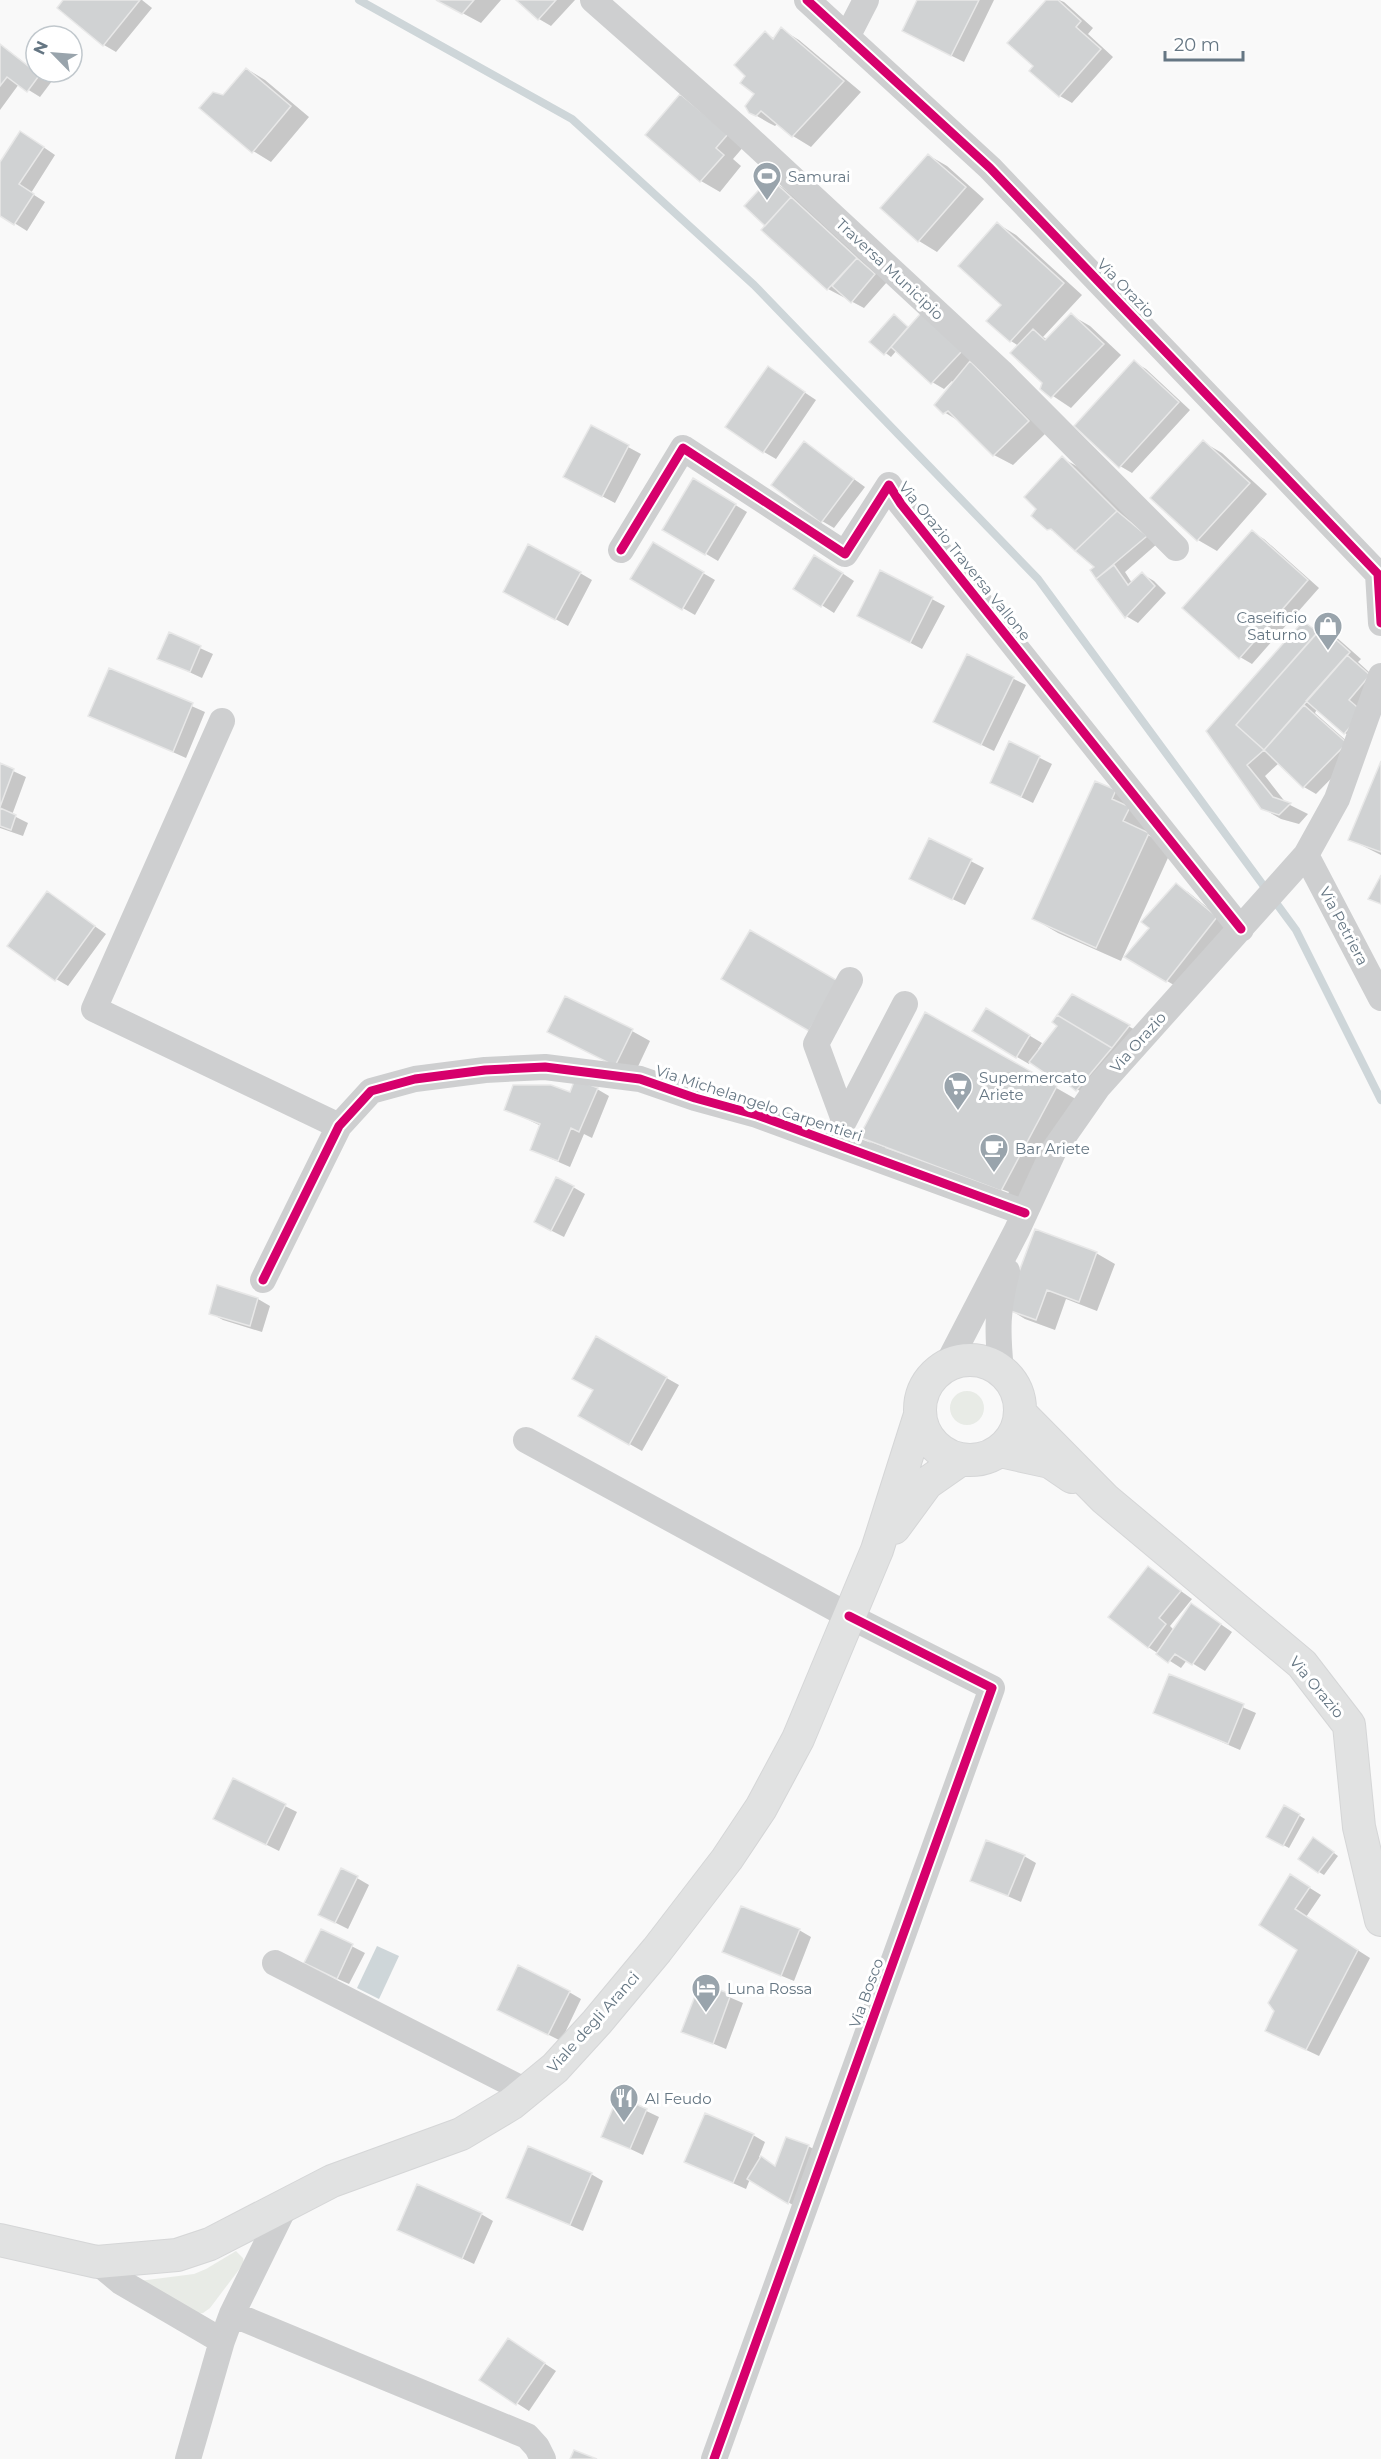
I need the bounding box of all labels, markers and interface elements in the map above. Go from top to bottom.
north arrow [24,24,84,84]
scale bar [1165,24,1243,62]
text: 20 m [1174,34,1220,56]
text: N [30,38,52,58]
sports icon: Samurai [751,160,783,202]
place label: Samurai [788,167,850,186]
street label: Traversa Municipio [832,214,948,324]
street label: Via Orazio [1093,254,1159,322]
street label: Via Orazio Traversa Vallone [895,477,1035,645]
place label: Caseificio Saturno [1236,608,1307,644]
shop icon: Caseificio Saturno [1312,610,1344,652]
street label: Via Petriera [1315,884,1373,968]
street label: Via Orazio [1106,1008,1170,1076]
street label: Via Michelangelo Carpentieri [653,1061,865,1145]
place label: Supermercato Ariete [979,1068,1087,1104]
supermarket icon: Supermercato Ariete [942,1070,974,1112]
cafe icon: Bar Ariete [978,1132,1010,1174]
place label: Bar Ariete [1015,1139,1090,1158]
street label: Via Orazio [1286,1652,1348,1722]
street label: Via Bosco [845,1956,887,2030]
street label: Viale degli Aranci [543,1968,643,2076]
hotel icon: Luna Rossa [690,1972,722,2014]
place label: Luna Rossa [727,1979,812,1998]
restaurant icon: Al Feudo [608,2082,640,2124]
place label: Al Feudo [645,2089,712,2108]

